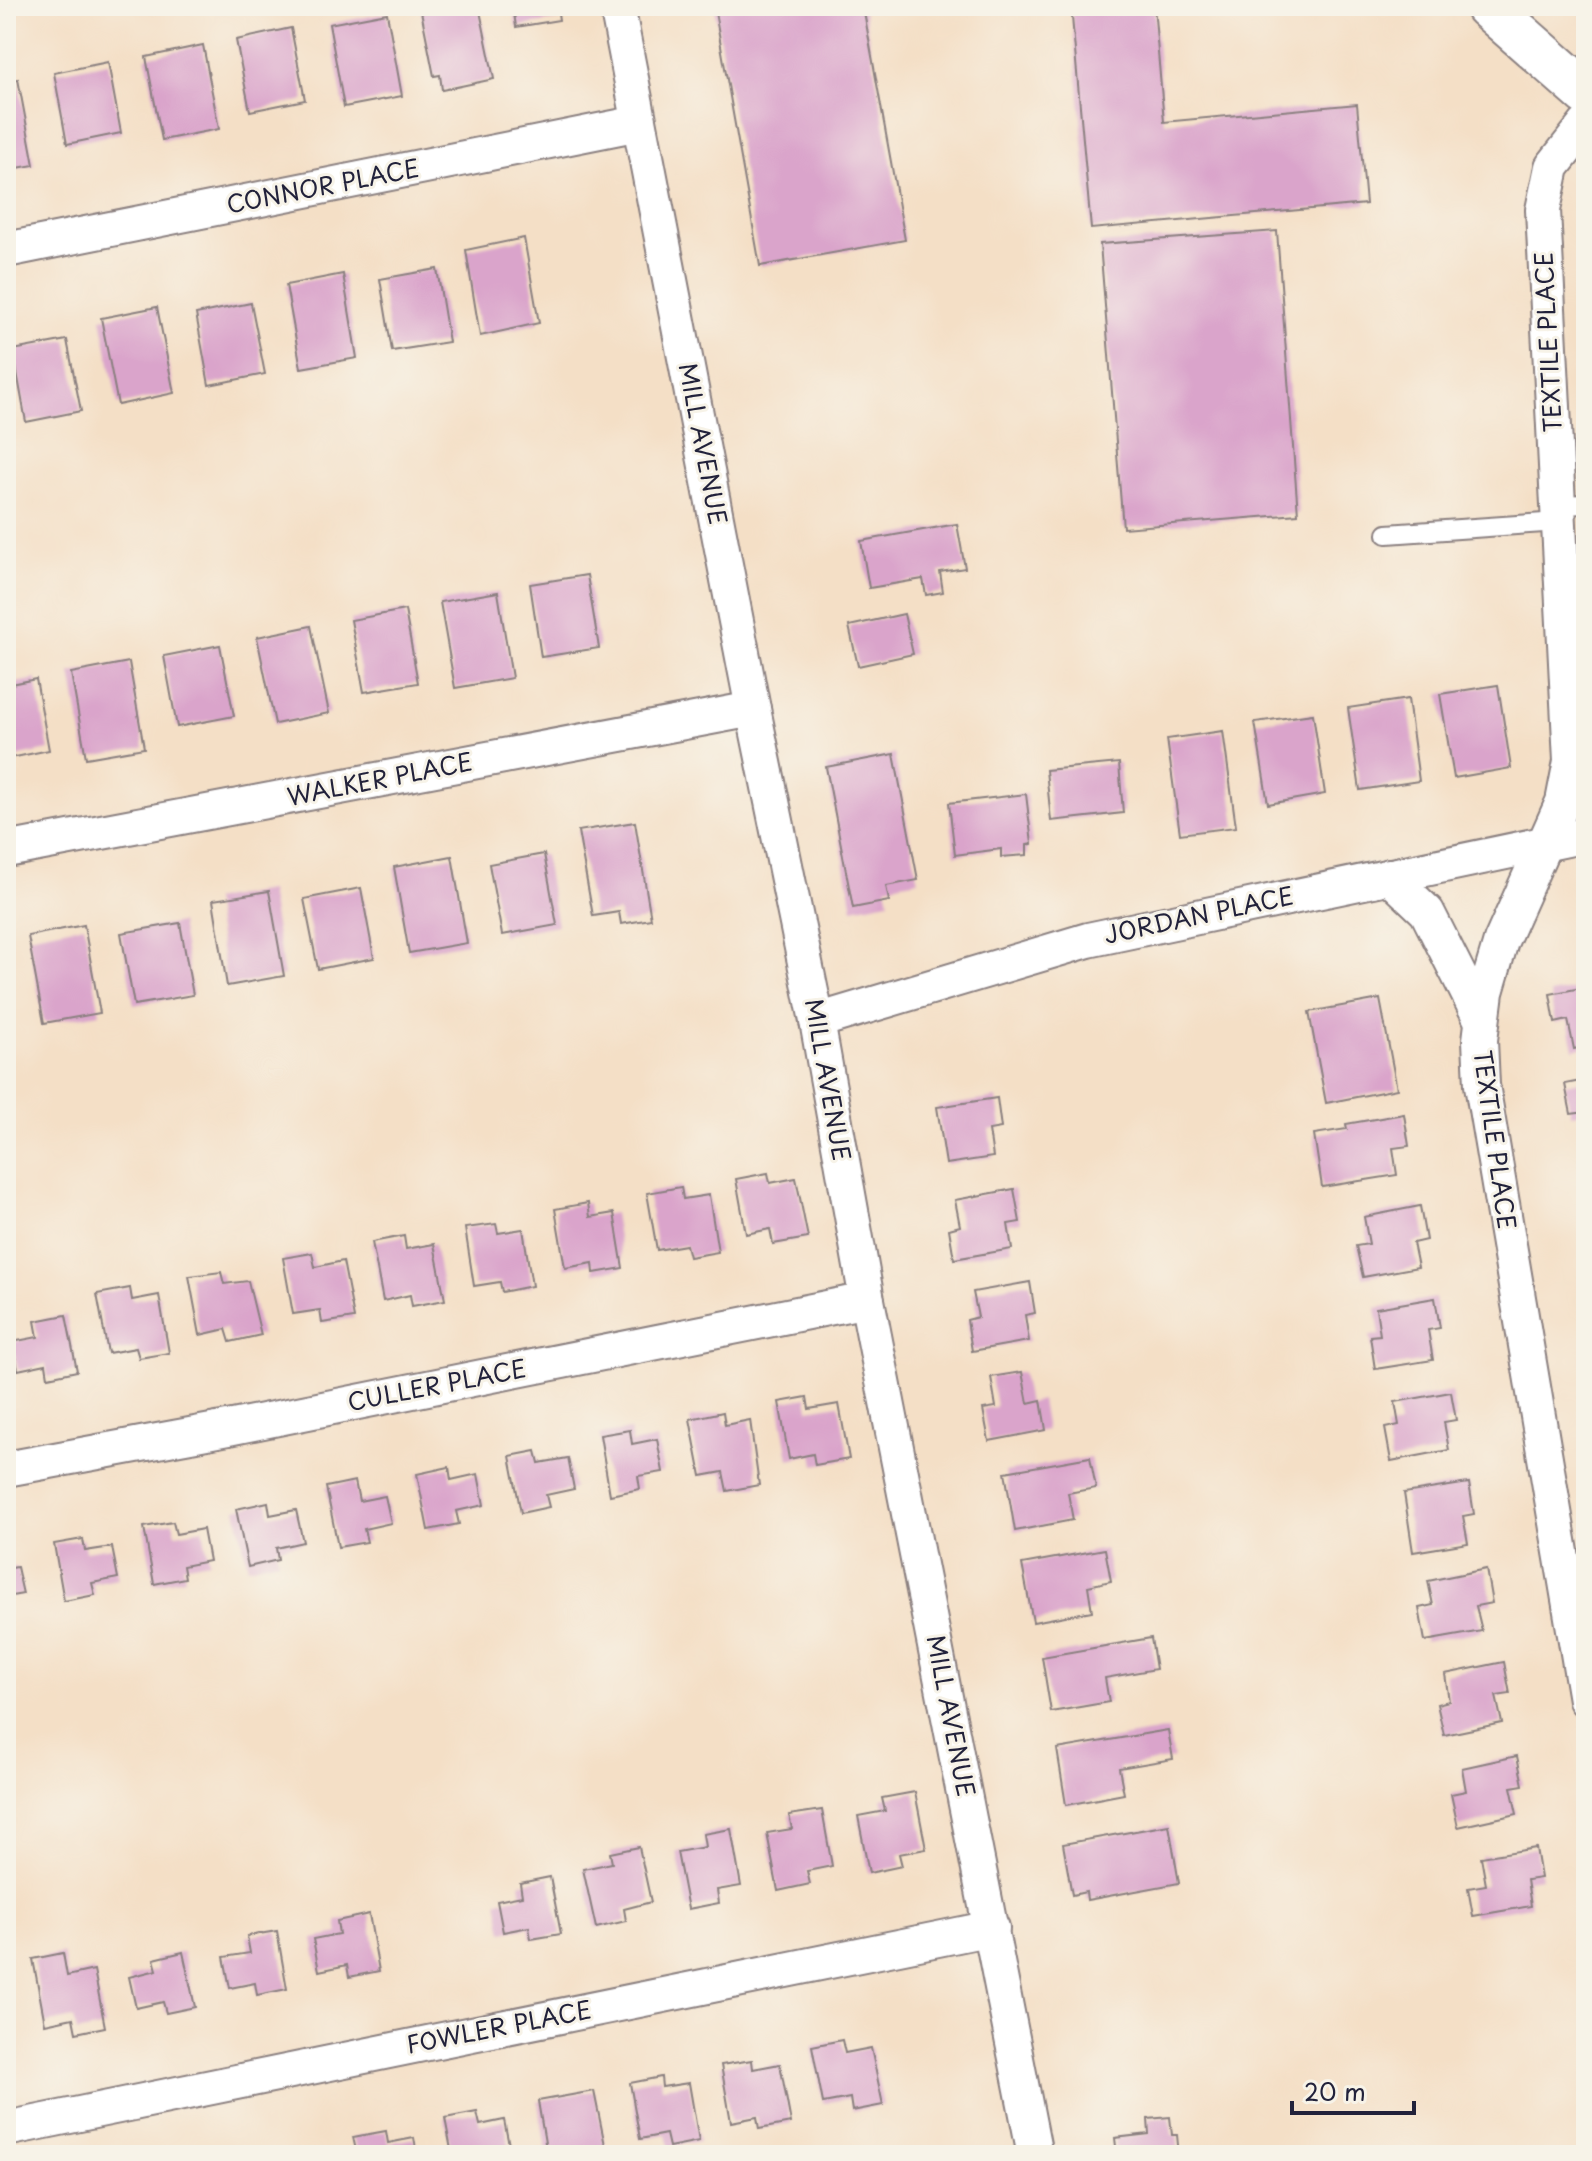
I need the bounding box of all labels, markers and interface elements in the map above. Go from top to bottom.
street label: CONNOR PLACE [223,149,422,221]
street label: TEXTILE PLACE [1524,251,1570,433]
street label: MILL AVENUE [671,360,737,528]
street label: WALKER PLACE [284,742,476,814]
street label: JORDAN PLACE [1100,876,1297,952]
street label: MILL AVENUE [797,996,861,1164]
street label: TEXTILE PLACE [1466,1048,1526,1232]
street label: CULLER PLACE [344,1349,529,1419]
street label: MILL AVENUE [919,1632,985,1800]
street label: FOWLER PLACE [403,1990,594,2062]
scale bar [1292,2065,1414,2115]
text: 20 m [1304,2073,1366,2109]

